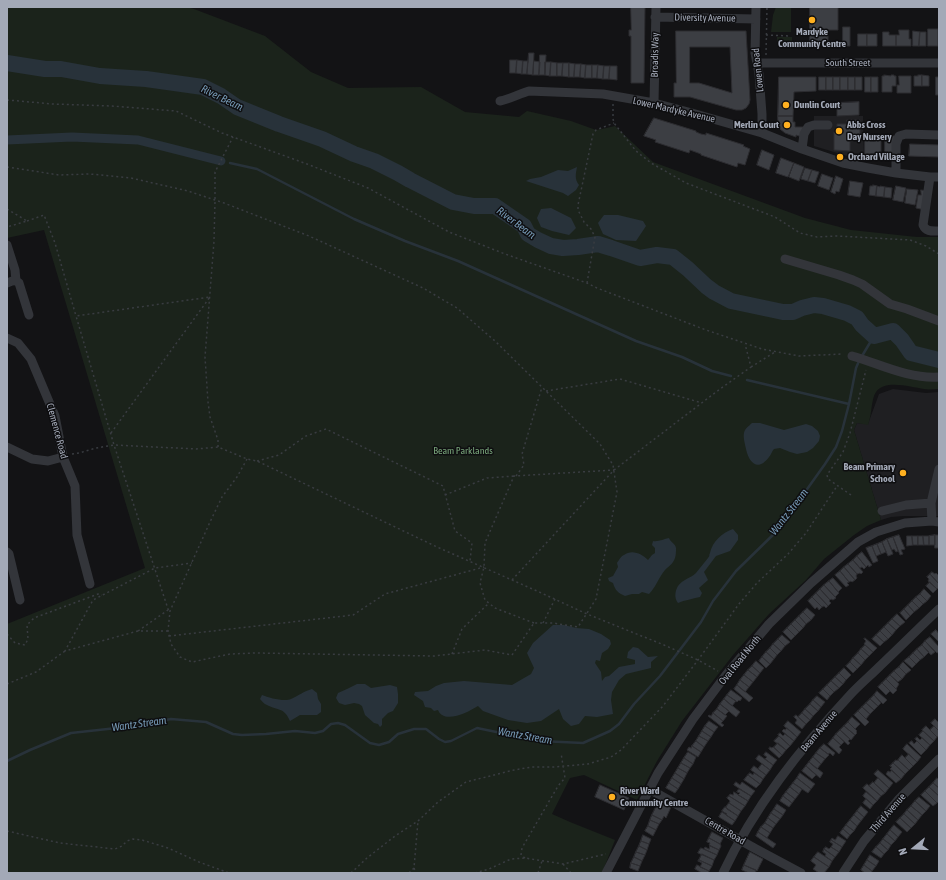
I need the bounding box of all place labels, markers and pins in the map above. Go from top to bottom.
marker: Mardyke Community Centre [807,15,817,25]
place label: Mardyke Community Centre [778,26,846,50]
place label: Dunlin Court [794,99,840,111]
marker: Dunlin Court [781,100,791,110]
place label: Merlin Court [734,119,779,131]
place label: Abbs Cross Day Nursery [847,119,892,142]
marker: Merlin Court [782,120,792,130]
marker: Abbs Cross Day Nursery [834,126,844,136]
place label: Orchard Village [848,151,905,163]
marker: Orchard Village [835,152,845,162]
place label: Beam Primary School [843,461,895,484]
marker: Beam Primary School [898,468,908,478]
place label: River Ward Community Centre [620,785,688,808]
marker: River Ward Community Centre [607,792,617,802]

